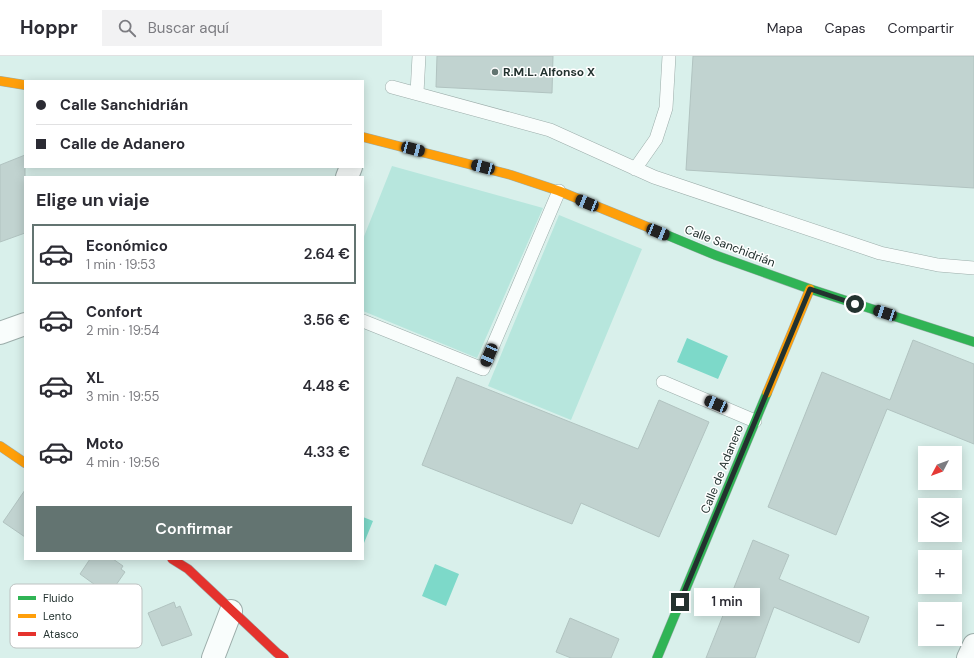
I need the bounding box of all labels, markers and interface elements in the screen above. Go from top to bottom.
search box [102,10,382,46]
text: Hoppr [20,15,78,40]
icon: search [116,17,138,39]
text: Buscar aquí [148,18,229,38]
text: Mapa [767,19,803,37]
text: Capas [825,19,866,37]
text: Compartir [888,19,954,37]
place label: R.M.L. Alfonso X [503,64,595,80]
marker: R.M.L. Alfonso X [490,67,500,77]
text: Calle Sanchidrián [60,95,188,115]
text: Calle de Adanero [60,134,185,154]
car [400,140,426,158]
car [470,158,496,176]
text: Elige un viaje [36,188,150,212]
car [574,193,600,213]
street label: Calle Sanchidrián [682,221,778,271]
car [645,222,671,242]
icon: car [38,236,74,272]
text: Económico [86,236,168,256]
text: 2.64 € [304,244,350,264]
text: 1 min · 19:53 [86,256,156,273]
route start [846,295,864,313]
icon: car [38,302,74,338]
text: Confort [86,302,143,322]
car [872,304,898,322]
text: 3.56 € [303,310,350,330]
text: 2 min · 19:54 [86,322,159,339]
car [479,342,499,368]
icon: car [38,368,74,404]
text: XL [86,368,104,388]
text: 4.48 € [303,376,350,396]
text: 3 min · 19:55 [86,388,160,405]
car [703,394,729,414]
street label: Calle de Adanero [697,422,747,516]
icon: car [38,434,74,470]
text: Moto [86,434,124,454]
text: 4.33 € [303,442,350,462]
north arrow [918,446,962,490]
map controls [918,446,962,646]
text: 4 min · 19:56 [86,454,160,471]
button: layers [918,498,962,542]
button: Confirmar [36,506,352,552]
button: + [918,550,962,594]
legend [10,584,142,648]
callout: 1 min [694,588,760,616]
text: Fluido [43,591,74,605]
route end [671,593,689,611]
text: 1 min [711,593,743,610]
button: − [918,602,962,646]
text: Lento [43,609,72,623]
text: Atasco [43,627,78,641]

